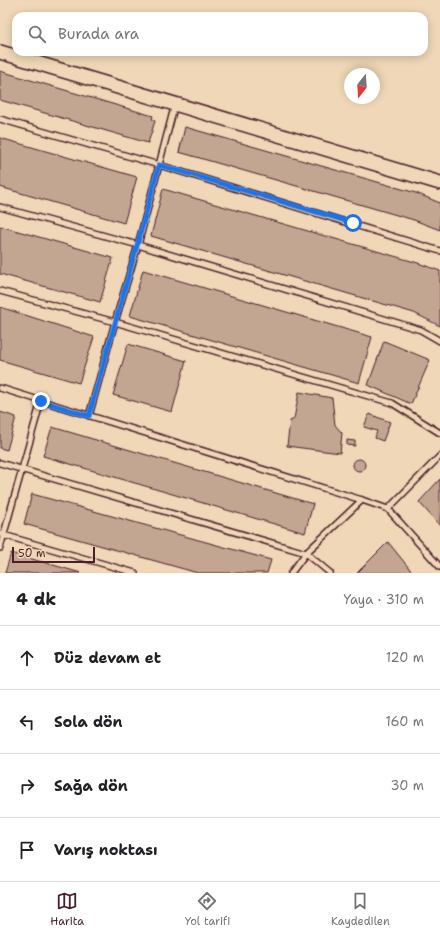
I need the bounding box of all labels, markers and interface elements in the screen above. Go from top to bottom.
search box [12,12,428,56]
icon: search [26,23,48,45]
text: Burada ara [58,24,139,44]
north arrow [344,68,380,104]
route start [344,214,362,232]
route end [32,392,50,410]
scale bar [12,545,95,564]
text: 50 m [18,546,46,561]
text: 4 dk [16,588,56,610]
text: Yaya · 310 m [344,591,424,608]
icon: ahead [16,647,38,669]
text: Düz devam et [54,648,161,668]
text: 120 m [386,649,424,666]
icon: left [16,711,38,733]
text: Sola dön [54,712,123,732]
text: 160 m [386,713,424,730]
icon: right [16,775,38,797]
text: Sağa dön [54,776,128,796]
text: 30 m [390,777,424,794]
icon: arrive [16,839,38,861]
text: Varış noktası [54,840,158,860]
tab: Harita [50,890,84,929]
tab: Yol tarifi [185,890,230,929]
tab: Kaydedilen [331,890,390,929]

